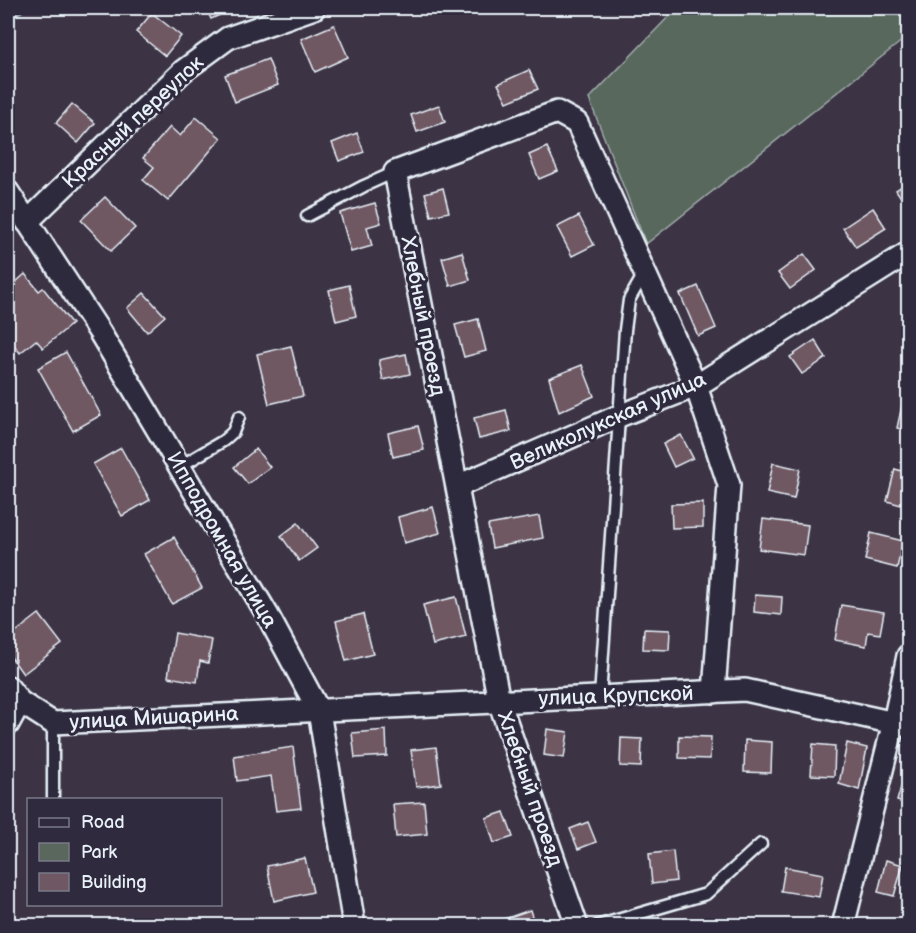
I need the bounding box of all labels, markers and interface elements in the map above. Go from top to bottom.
street label: Красный переулок [57,50,209,194]
street label: Хлебный проезд [395,234,451,398]
street label: Великолукская улица [506,366,710,475]
street label: Ипподромная улица [161,447,283,633]
street label: улица Крупской [538,681,694,711]
street label: улица Мишарина [69,701,240,735]
street label: Хлебный проезд [492,708,568,870]
legend [27,798,222,906]
text: Road [81,812,125,833]
text: Park [81,842,117,863]
text: Building [81,872,147,893]

